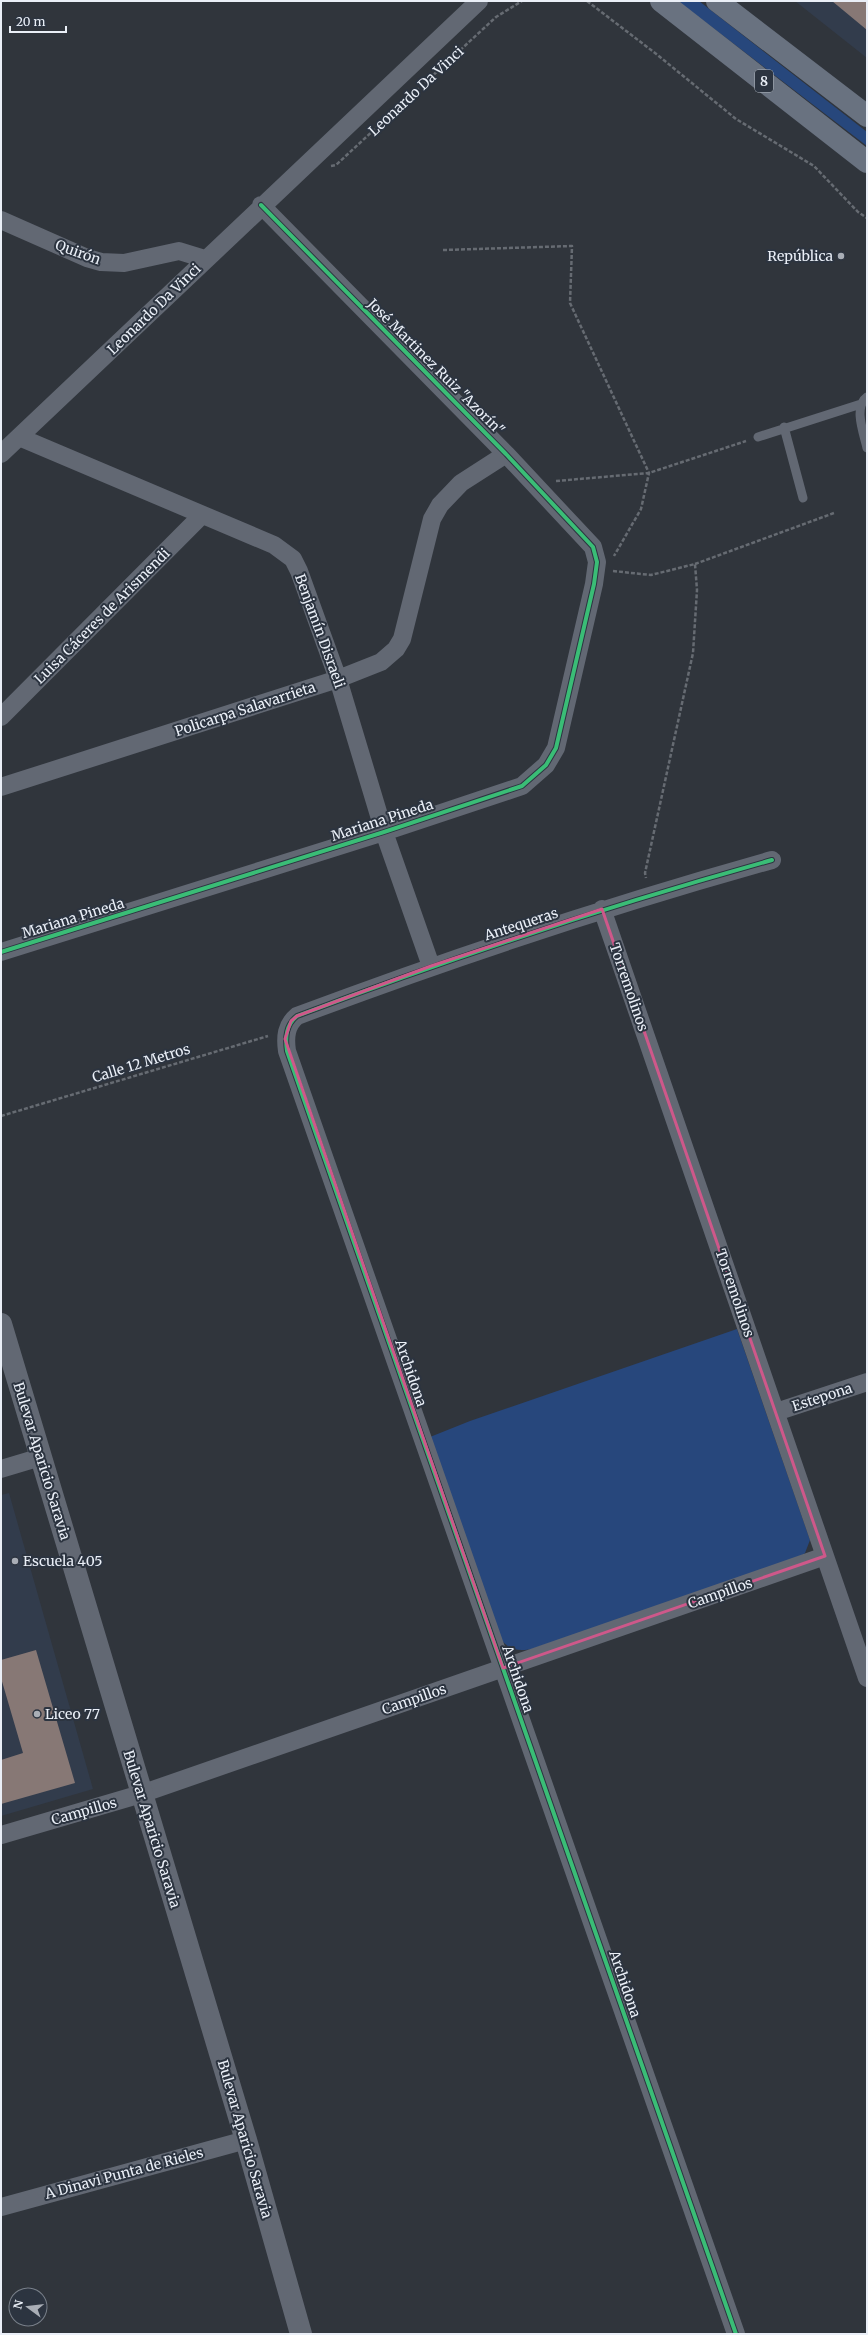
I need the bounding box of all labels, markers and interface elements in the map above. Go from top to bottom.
scale bar [10,8,66,34]
text: 20 m [16,14,45,29]
street label: Leonardo Da Vinci [365,42,468,140]
road number: 8 [755,70,773,92]
street label: Quirón [53,236,103,268]
place label: República [767,247,833,265]
marker: República [836,251,846,261]
street label: Leonardo Da Vinci [103,259,205,358]
street label: José Martinez Ruiz "Azorín" [363,294,508,439]
street label: Luisa Cáceres de Arismendi [30,544,174,688]
street label: Benjamín Disraeli [291,571,349,691]
street label: Policarpa Salavarrieta [172,678,318,740]
street label: Mariana Pineda [329,795,436,845]
street label: Mariana Pineda [20,894,127,942]
street label: Antequeras [481,904,560,945]
street label: Torremolinos [606,941,653,1034]
street label: Calle 12 Metros [90,1040,192,1086]
street label: Torremolinos [712,1247,759,1340]
street label: Archidona [391,1336,431,1409]
street label: Estepona [790,1379,855,1415]
street label: Bulevar Aparicio Saravia [9,1380,75,1543]
place label: Escuela 405 [23,1552,103,1570]
marker: Escuela 405 [10,1556,20,1566]
street label: Campillos [685,1574,755,1612]
street label: Archidona [498,1642,538,1715]
street label: Campillos [379,1680,449,1718]
place label: Liceo 77 [45,1705,100,1723]
marker: Liceo 77 [32,1709,42,1719]
street label: Bulevar Aparicio Saravia [119,1748,185,1911]
street label: Campillos [49,1793,119,1829]
street label: Archidona [605,1947,645,2020]
street label: Bulevar Aparicio Saravia [214,2058,276,2221]
street label: A Dinavi Punta de Rieles [42,2143,205,2203]
north arrow [8,2287,48,2327]
text: N [10,2298,26,2310]

